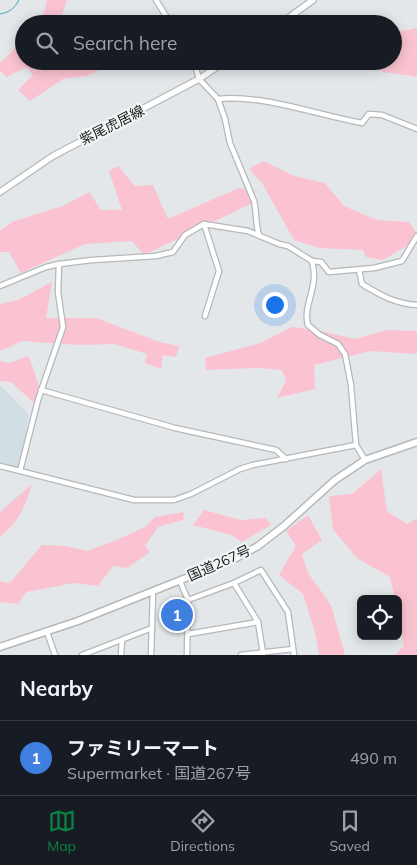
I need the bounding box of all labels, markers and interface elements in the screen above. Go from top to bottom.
search box [15,15,402,70]
icon: search [33,29,61,57]
text: Search here [73,31,177,55]
street label: 紫尾虎居線 [77,101,147,149]
your location [262,292,288,318]
street label: 国道267号 [185,541,253,585]
map controls [357,595,402,640]
button: locate [357,595,402,640]
pin: 1 [161,596,193,634]
text: Nearby [20,675,93,701]
text: ファミリーマート [67,736,219,760]
text: 1 [31,748,41,768]
text: 490 m [350,748,397,768]
text: Supermarket · 国道267号 [67,763,251,783]
tab: Map [47,807,76,855]
tab: Directions [170,807,235,855]
tab: Saved [329,807,370,855]

